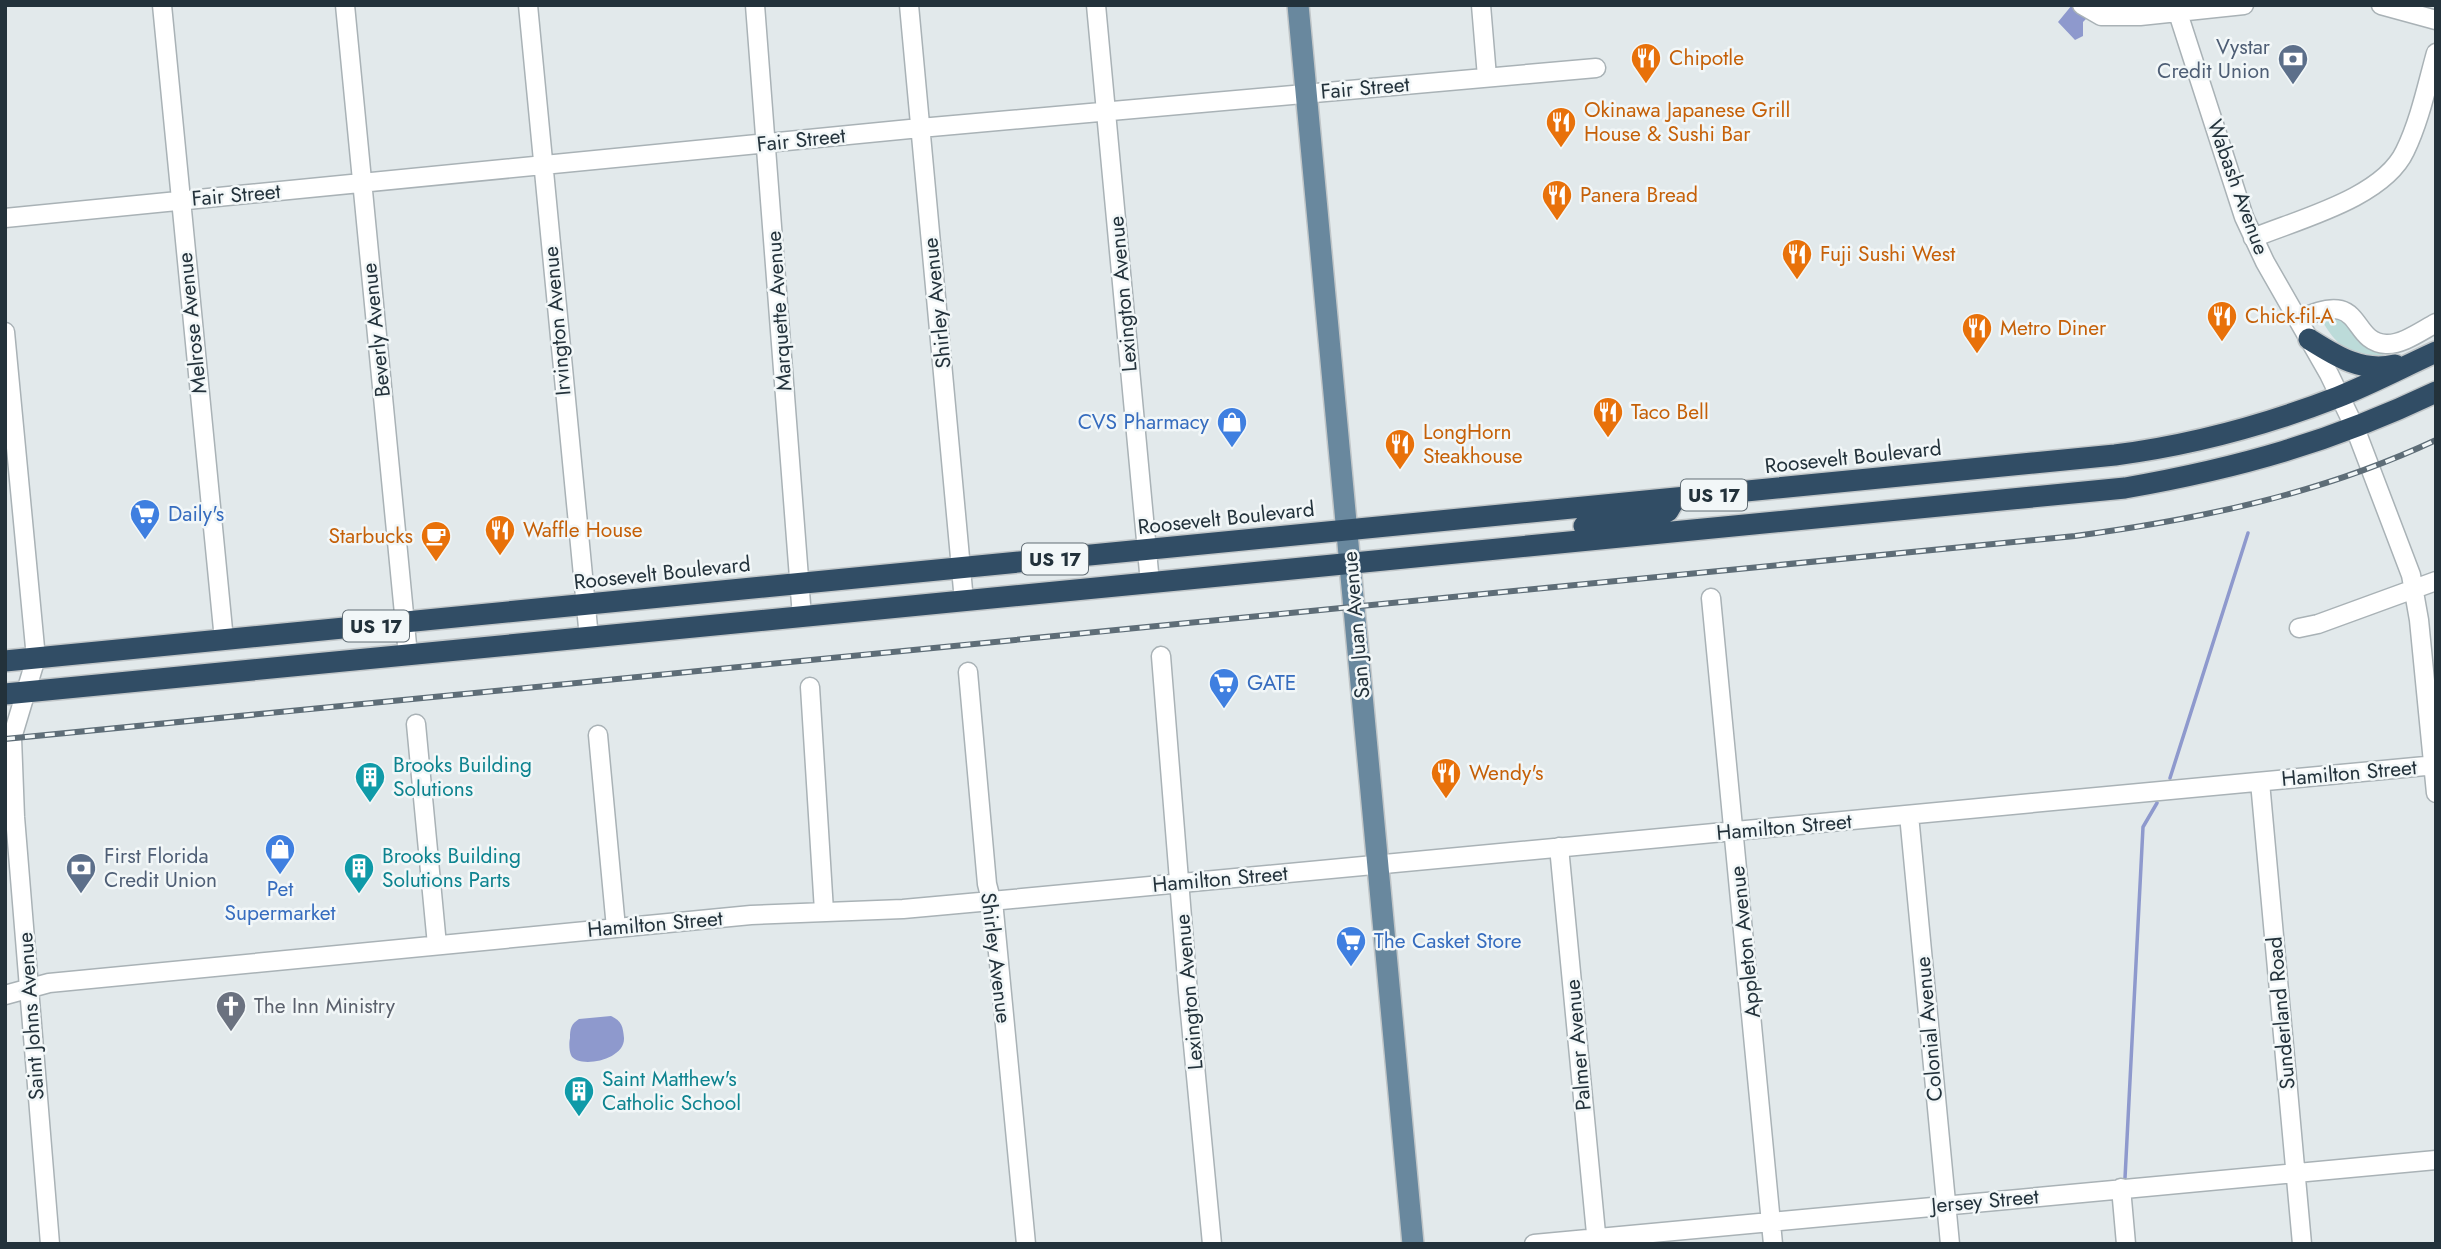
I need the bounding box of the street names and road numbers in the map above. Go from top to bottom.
street label: Fair Street [1319,69,1411,107]
street label: Wabash Avenue [2200,115,2276,259]
street label: Fair Street [755,120,847,160]
street label: Fair Street [190,176,282,214]
street label: Lexington Avenue [1101,215,1145,373]
street label: Marquette Avenue [758,230,800,392]
street label: Shirley Avenue [915,236,959,370]
street label: Irvington Avenue [536,245,578,397]
street label: Melrose Avenue [170,251,214,395]
street label: Beverly Avenue [354,261,398,399]
street label: Roosevelt Boulevard [1763,433,1943,481]
road number: US 17 [1681,480,1747,510]
street label: Roosevelt Boulevard [1136,494,1316,542]
road number: US 17 [1022,544,1088,574]
street label: Roosevelt Boulevard [572,549,752,597]
street label: San Juan Avenue [1335,550,1377,700]
road number: US 17 [343,610,409,642]
street label: Hamilton Street [2280,752,2418,794]
street label: Hamilton Street [1715,806,1853,848]
street label: Hamilton Street [1151,858,1289,900]
street label: Appleton Avenue [1722,864,1768,1020]
street label: Shirley Avenue [973,891,1019,1025]
street label: Hamilton Street [586,903,724,945]
street label: Lexington Avenue [1167,913,1211,1071]
street label: Saint Johns Avenue [10,931,52,1101]
street label: Sunderland Road [2259,935,2303,1091]
street label: Colonial Avenue [1908,955,1950,1103]
street label: Palmer Avenue [1557,978,1599,1112]
street label: Jersey Street [1927,1181,2040,1221]

